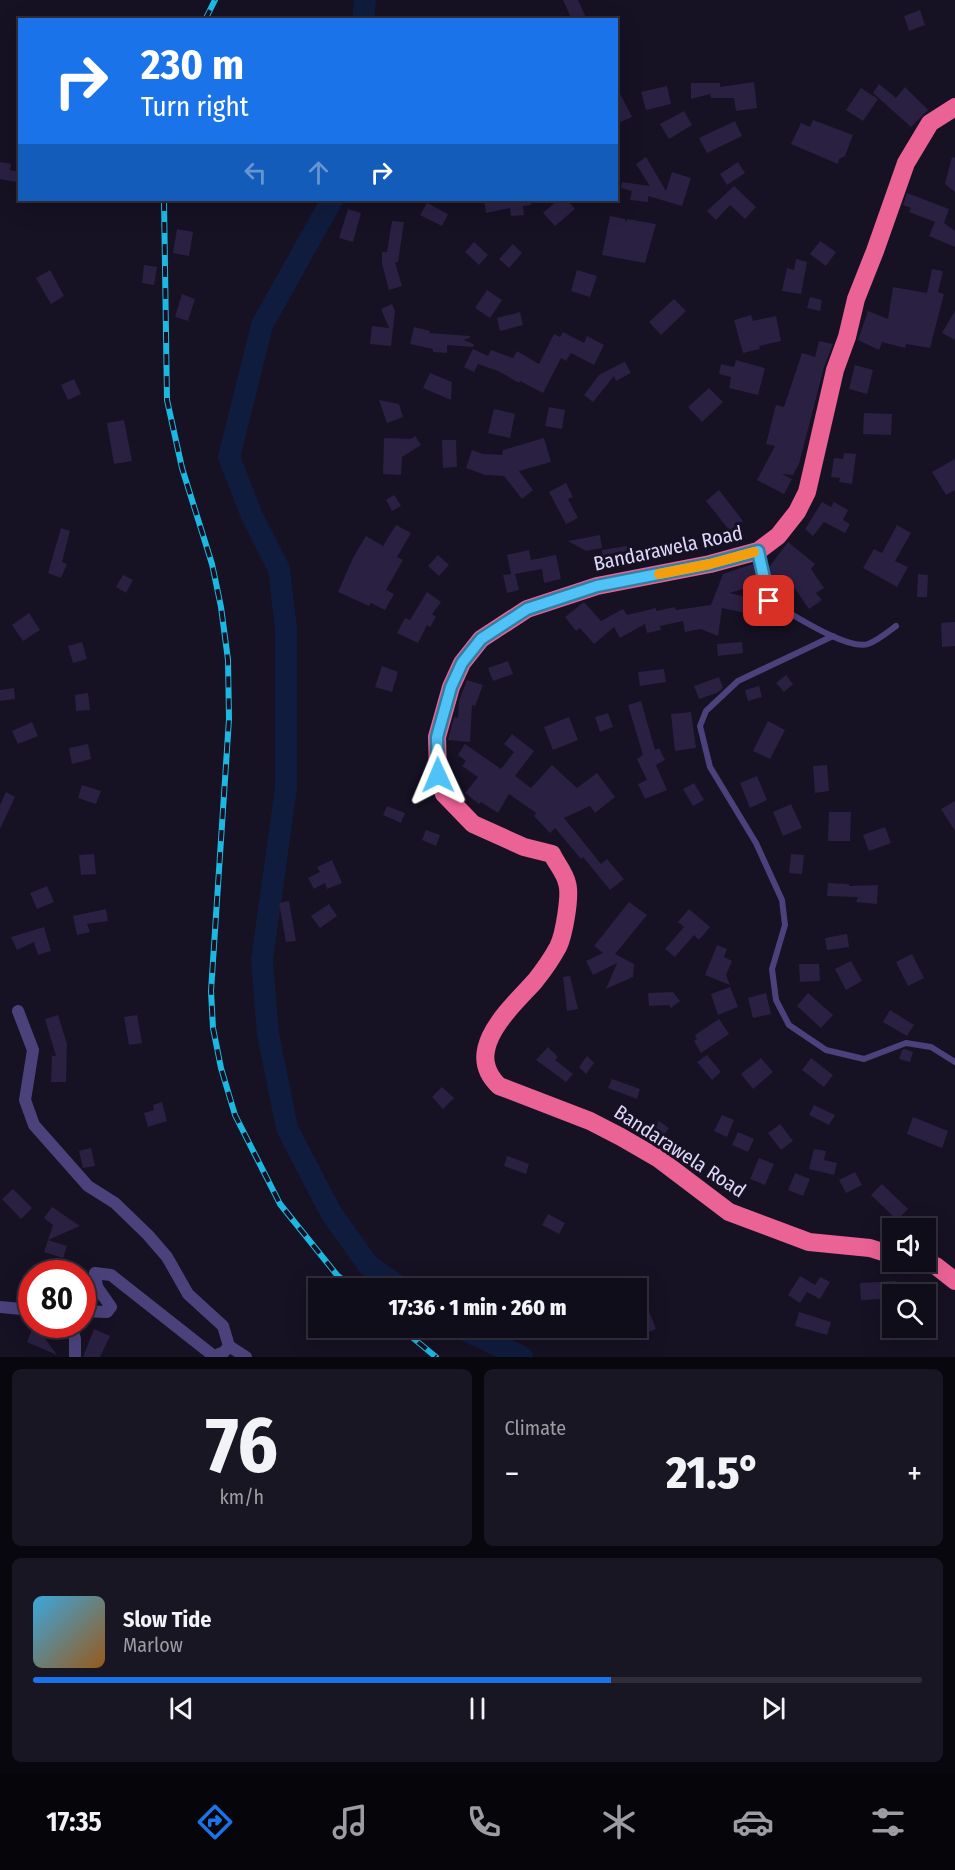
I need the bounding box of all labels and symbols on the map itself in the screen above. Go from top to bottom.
street label: Bandarawela Road [591,520,745,576]
pin [743,575,794,626]
position arrow [406,743,470,807]
street label: Bandarawela Road [610,1100,750,1202]
speed limit sign: 80 [18,1260,96,1338]

